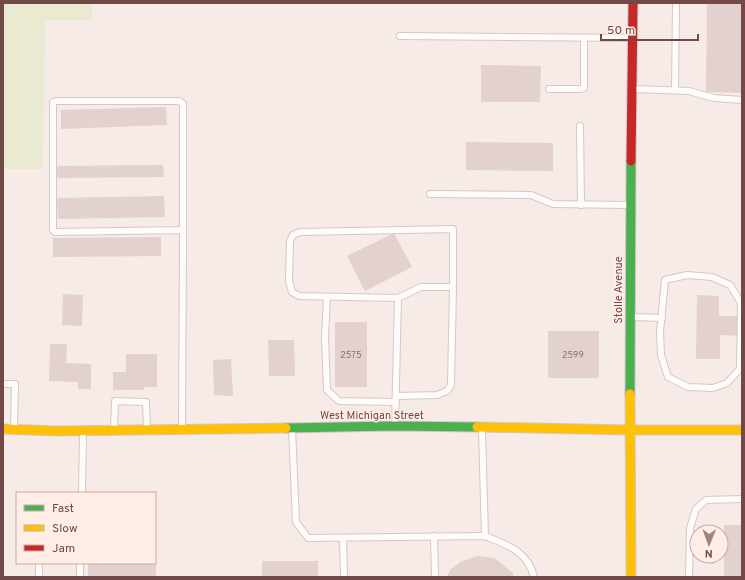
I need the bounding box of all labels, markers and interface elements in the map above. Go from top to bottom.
scale bar [601,16,698,42]
text: 50 m [607,23,635,39]
street label: Stolle Avenue [612,256,626,324]
house number: 2575 [340,350,362,361]
house number: 2599 [562,350,584,361]
street label: West Michigan Street [320,409,424,423]
legend [16,492,156,564]
text: Fast [52,501,74,517]
text: Slow [52,521,78,537]
north arrow [689,524,729,564]
text: Jam [52,541,75,557]
text: N [705,546,713,560]

